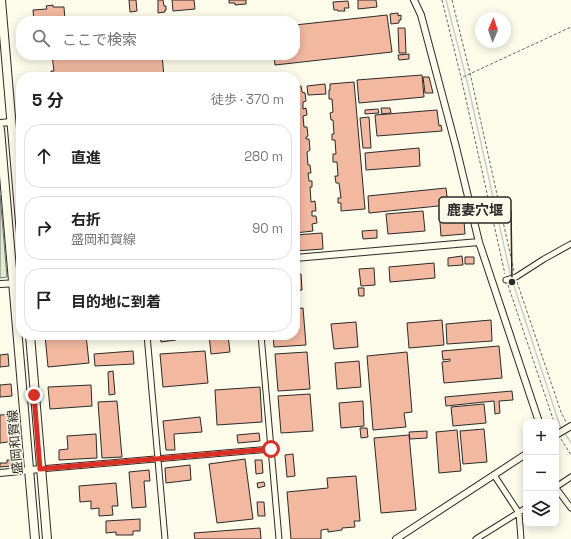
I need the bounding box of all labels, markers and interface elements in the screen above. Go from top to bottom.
north arrow [475,12,511,48]
search box [16,16,300,60]
icon: search [30,27,52,49]
text: ここで検索 [62,30,137,49]
text: 5 分 [32,89,64,111]
text: 徒歩 · 370 m [211,91,284,108]
icon: ahead [33,145,55,167]
text: 直進 [71,148,101,167]
text: 280 m [244,148,283,165]
callout: 鹿妻穴堰 [439,197,511,223]
text: 鹿妻穴堰 [447,201,503,219]
text: 右折 [71,210,101,229]
icon: right [33,217,55,239]
text: 90 m [252,220,283,237]
text: 盛岡和賀線 [71,231,136,248]
icon: arrive [33,289,55,311]
text: 目的地に到着 [71,292,161,311]
route end [25,386,43,404]
street label: 盛岡和賀線 [4,409,26,475]
map controls [523,419,559,527]
button: + [523,419,559,455]
route start [262,440,280,458]
button: − [523,455,559,491]
button: layers [523,491,559,527]

